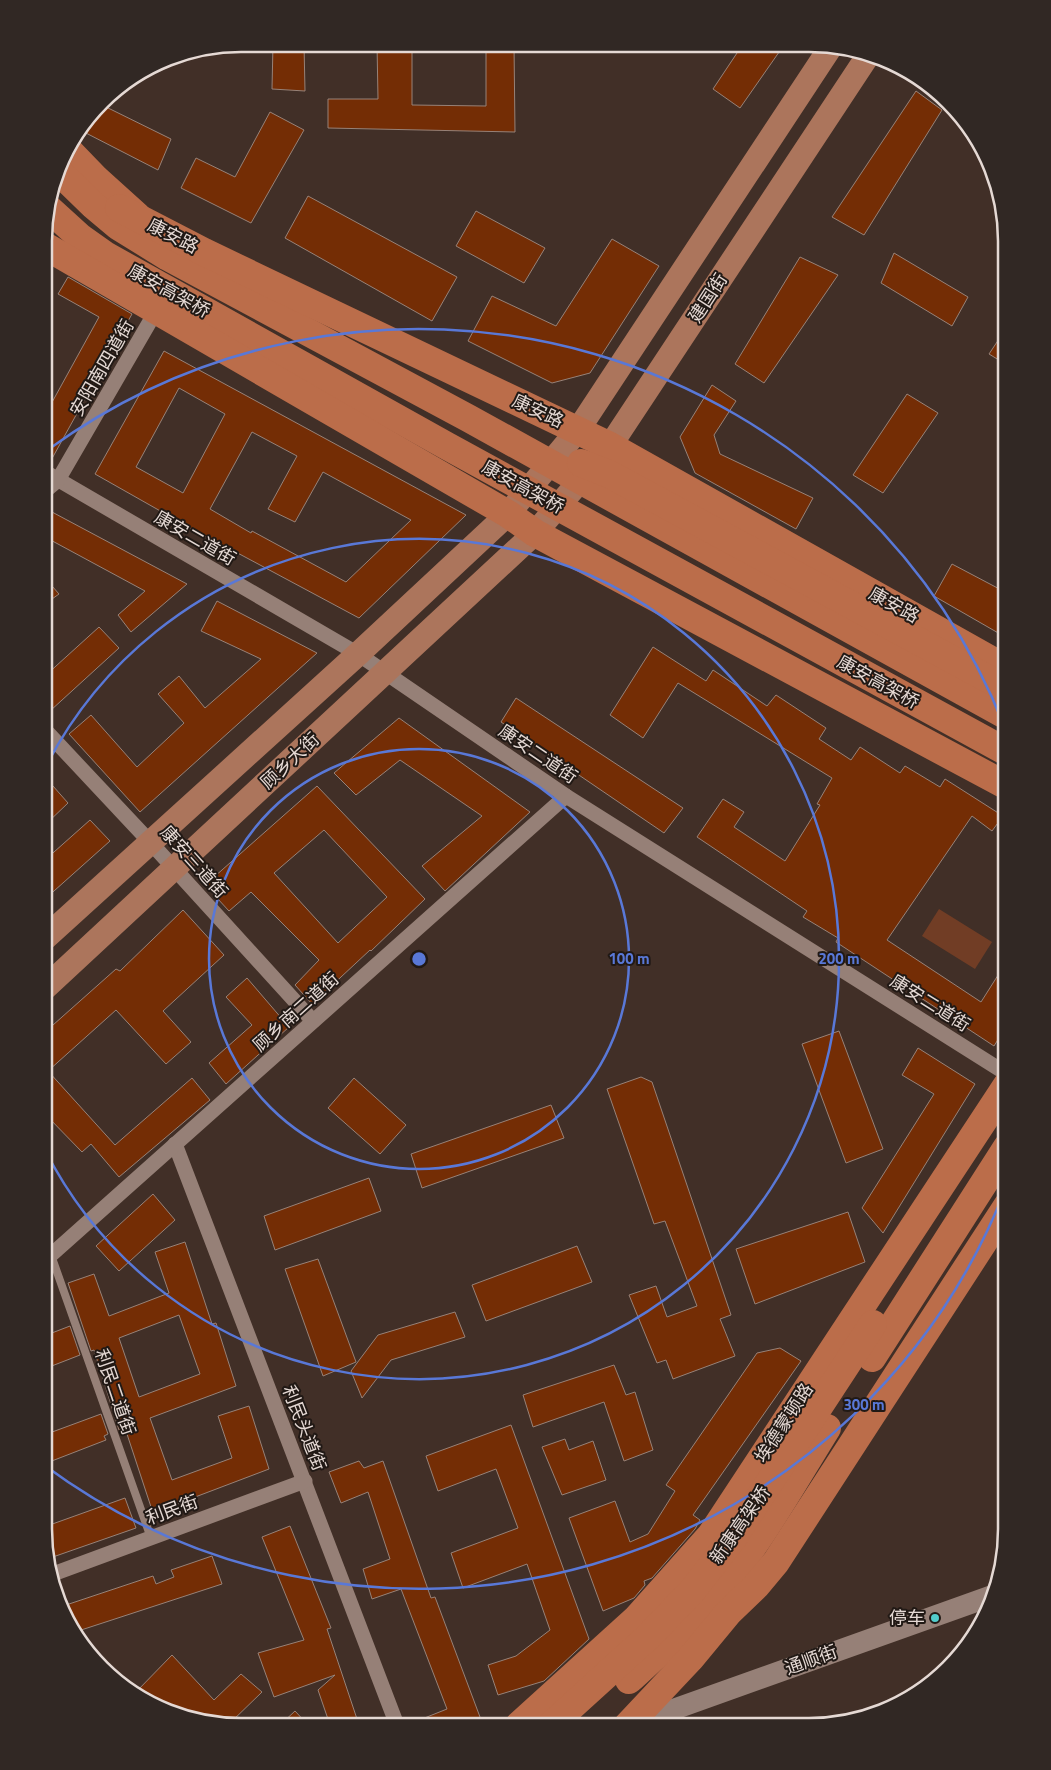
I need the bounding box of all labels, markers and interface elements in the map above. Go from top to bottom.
street label: 康安路 [143,211,203,260]
street label: 康安高架桥 [123,257,215,324]
street label: 建国街 [682,268,734,328]
street label: 安阳南四道街 [63,314,140,421]
street label: 康安路 [508,387,568,434]
street label: 康安高架桥 [477,453,569,520]
street label: 康安二道街 [150,503,241,572]
street label: 康安路 [864,580,924,629]
street label: 康安高架桥 [832,648,924,715]
street label: 康安二道街 [493,717,583,790]
street label: 顾乡大街 [254,726,325,795]
street label: 康安三道街 [154,819,235,904]
text: 100 m [608,947,650,970]
text: 200 m [818,947,860,970]
centre of rings [410,950,428,968]
street label: 顾乡南二道街 [247,965,345,1058]
street label: 康安二道街 [885,967,976,1038]
street label: 利民二道街 [88,1345,143,1439]
street label: 埃德蒙顿路 [748,1378,819,1468]
street label: 利民头道街 [276,1381,333,1475]
text: 300 m [843,1393,885,1416]
street label: 新康高架桥 [703,1480,776,1569]
street label: 利民街 [142,1488,202,1531]
place label: 停车 [889,1604,925,1631]
marker: 停车 [929,1612,941,1624]
street label: 通顺街 [781,1638,841,1681]

